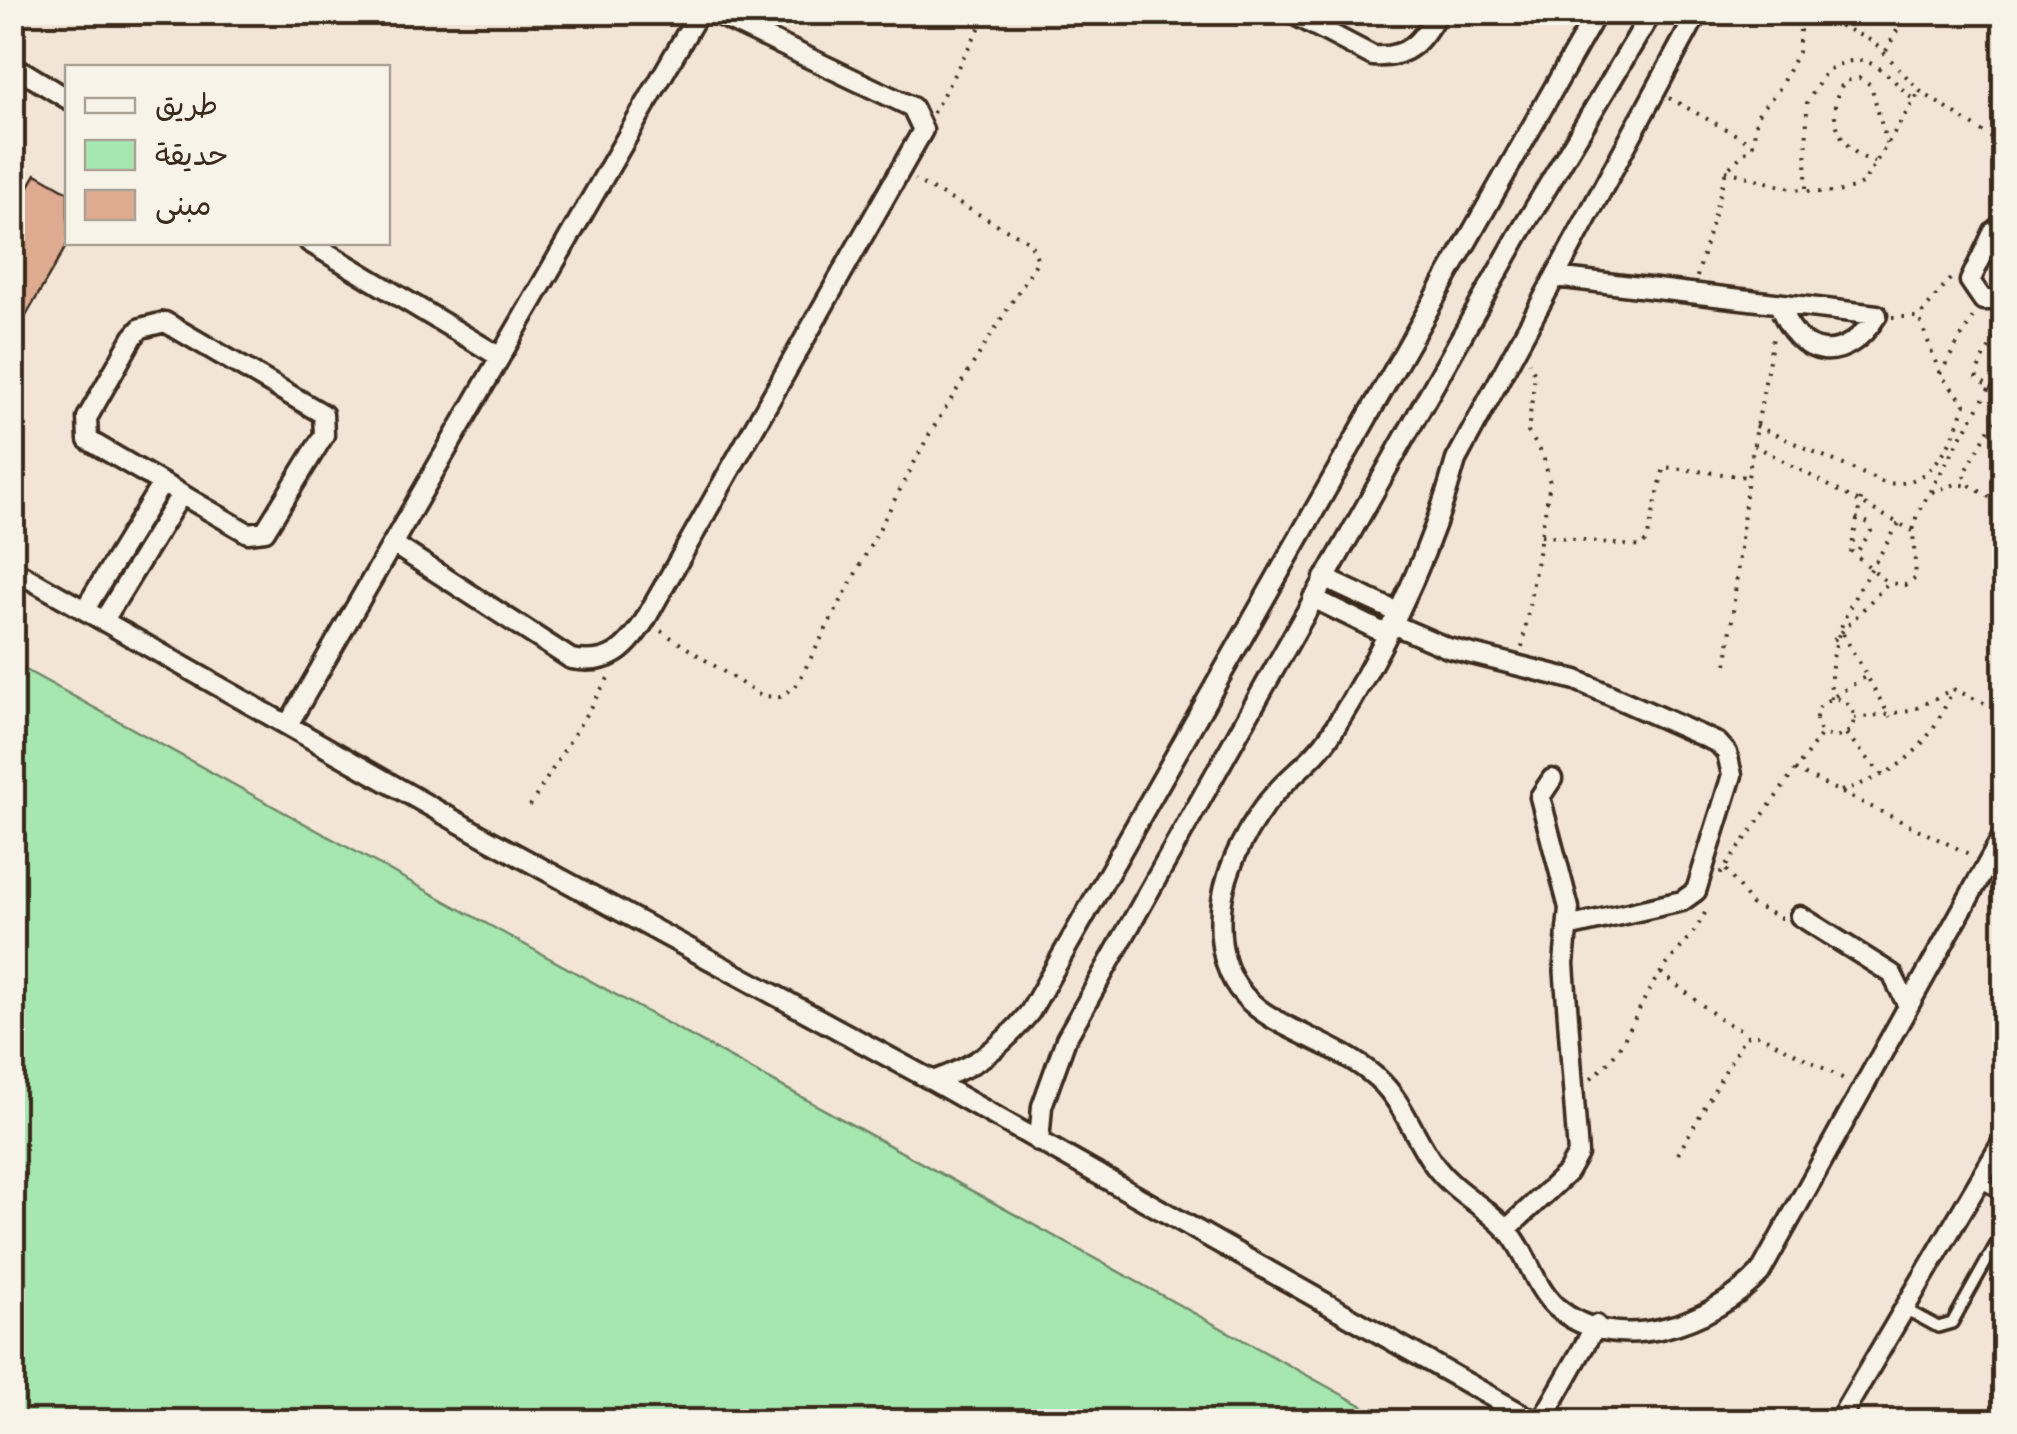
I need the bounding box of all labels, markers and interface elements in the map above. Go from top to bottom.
legend [65,65,390,245]
text: طريق [155,83,218,123]
text: حديقة [155,133,229,173]
text: مبنى [155,183,211,224]

